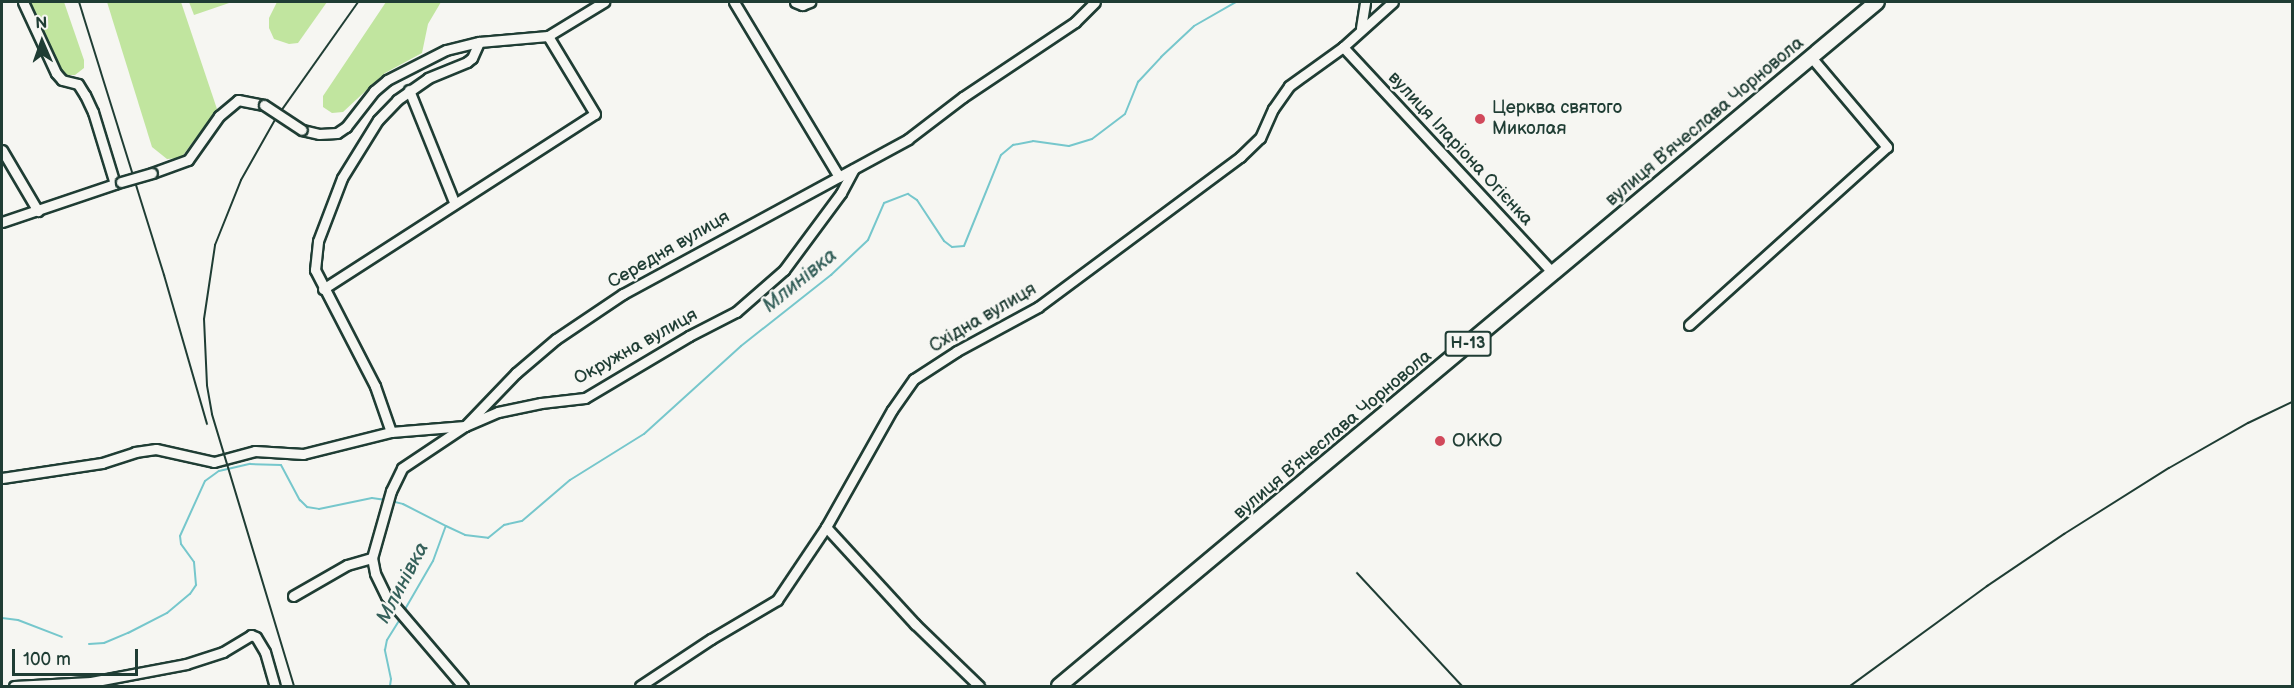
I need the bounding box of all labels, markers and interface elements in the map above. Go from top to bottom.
north arrow [12,12,72,72]
text: N [35,14,48,33]
street label: вулиця Вʼячеслава Чорновола [1602,33,1808,211]
street label: вулиця Іларіона Огієнка [1383,67,1537,231]
place label: Церква святого Миколая [1492,98,1622,140]
marker: Церква святого Миколая [1473,112,1487,126]
street label: Середня вулиця [604,206,734,294]
water label: Млинівка [758,244,842,318]
street label: Східна вулиця [926,279,1040,357]
street label: Окружна вулиця [571,304,701,390]
road number: Н-13 [1444,331,1492,357]
street label: вулиця Вʼячеслава Чорновола [1230,346,1436,524]
place label: OKKO [1452,430,1502,452]
marker: OKKO [1433,434,1447,448]
water label: Млинівка [372,538,434,628]
scale bar [15,637,141,675]
text: 100 m [23,649,71,670]

